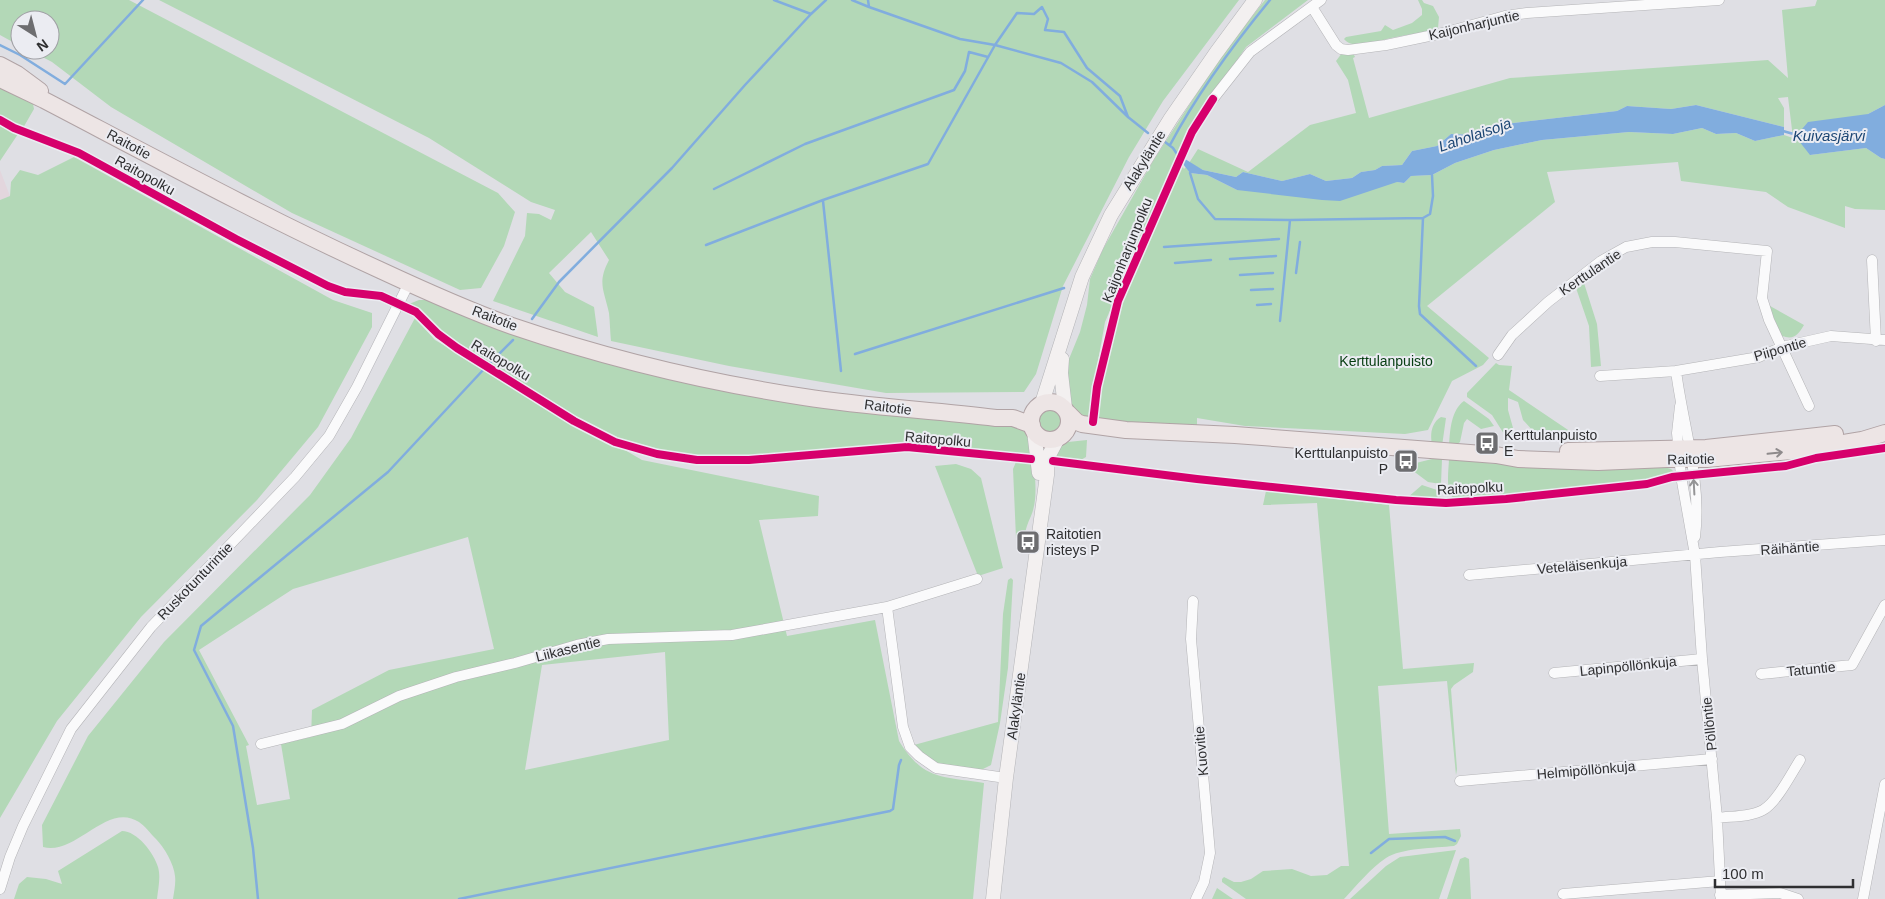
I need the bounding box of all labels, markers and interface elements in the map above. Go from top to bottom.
street label: Kaijonharjuntie [1427,7,1521,43]
north arrow [10,10,60,60]
text: N [34,36,51,55]
water label: Laholaisoja [1436,114,1513,155]
street label: Raitotie [104,126,154,162]
street label: Alakyläntie [1119,127,1169,193]
water label: Kuivasjärvi [1793,127,1866,144]
street label: Raitopolku [112,152,178,198]
street label: Kaijonharjunpolku [1099,195,1155,305]
street label: Kerttulantie [1556,245,1624,298]
street label: Raitotie [470,302,520,334]
street label: Piipontie [1752,334,1808,364]
street label: Raitopolku [469,336,533,384]
park label: Kerttulanpuisto [1339,353,1433,369]
street label: Raitotie [863,396,913,418]
place label: Kerttulanpuisto E [1504,427,1598,459]
street label: Raitopolku [904,428,972,450]
bus stop icon: Kerttulanpuisto E [1474,430,1500,456]
place label: Kerttulanpuisto P [1295,445,1388,477]
bus stop icon: Kerttulanpuisto P [1393,448,1419,474]
one-way arrow [1767,448,1783,457]
street label: Raitotie [1667,451,1715,467]
street label: Raitopolku [1437,478,1503,498]
one-way arrow [1690,479,1699,495]
place label: Raitotien risteys P [1046,526,1101,558]
bus stop icon: Raitotien risteys P [1015,529,1041,555]
street label: Räihäntie [1760,538,1820,558]
street label: Ruskotunturintie [154,539,236,623]
street label: Veteläisenkuja [1536,553,1628,577]
street label: Liikasentie [534,633,602,665]
street label: Lapinpöllönkuja [1579,653,1677,679]
street label: Tatuntie [1786,658,1836,680]
street label: Alakyläntie [1003,671,1029,741]
street label: Pöllöntie [1698,696,1720,752]
street label: Kuovitie [1191,725,1211,777]
street label: Helmipöllönkuja [1536,758,1636,782]
scale bar [1715,856,1852,888]
text: 100 m [1722,865,1764,882]

